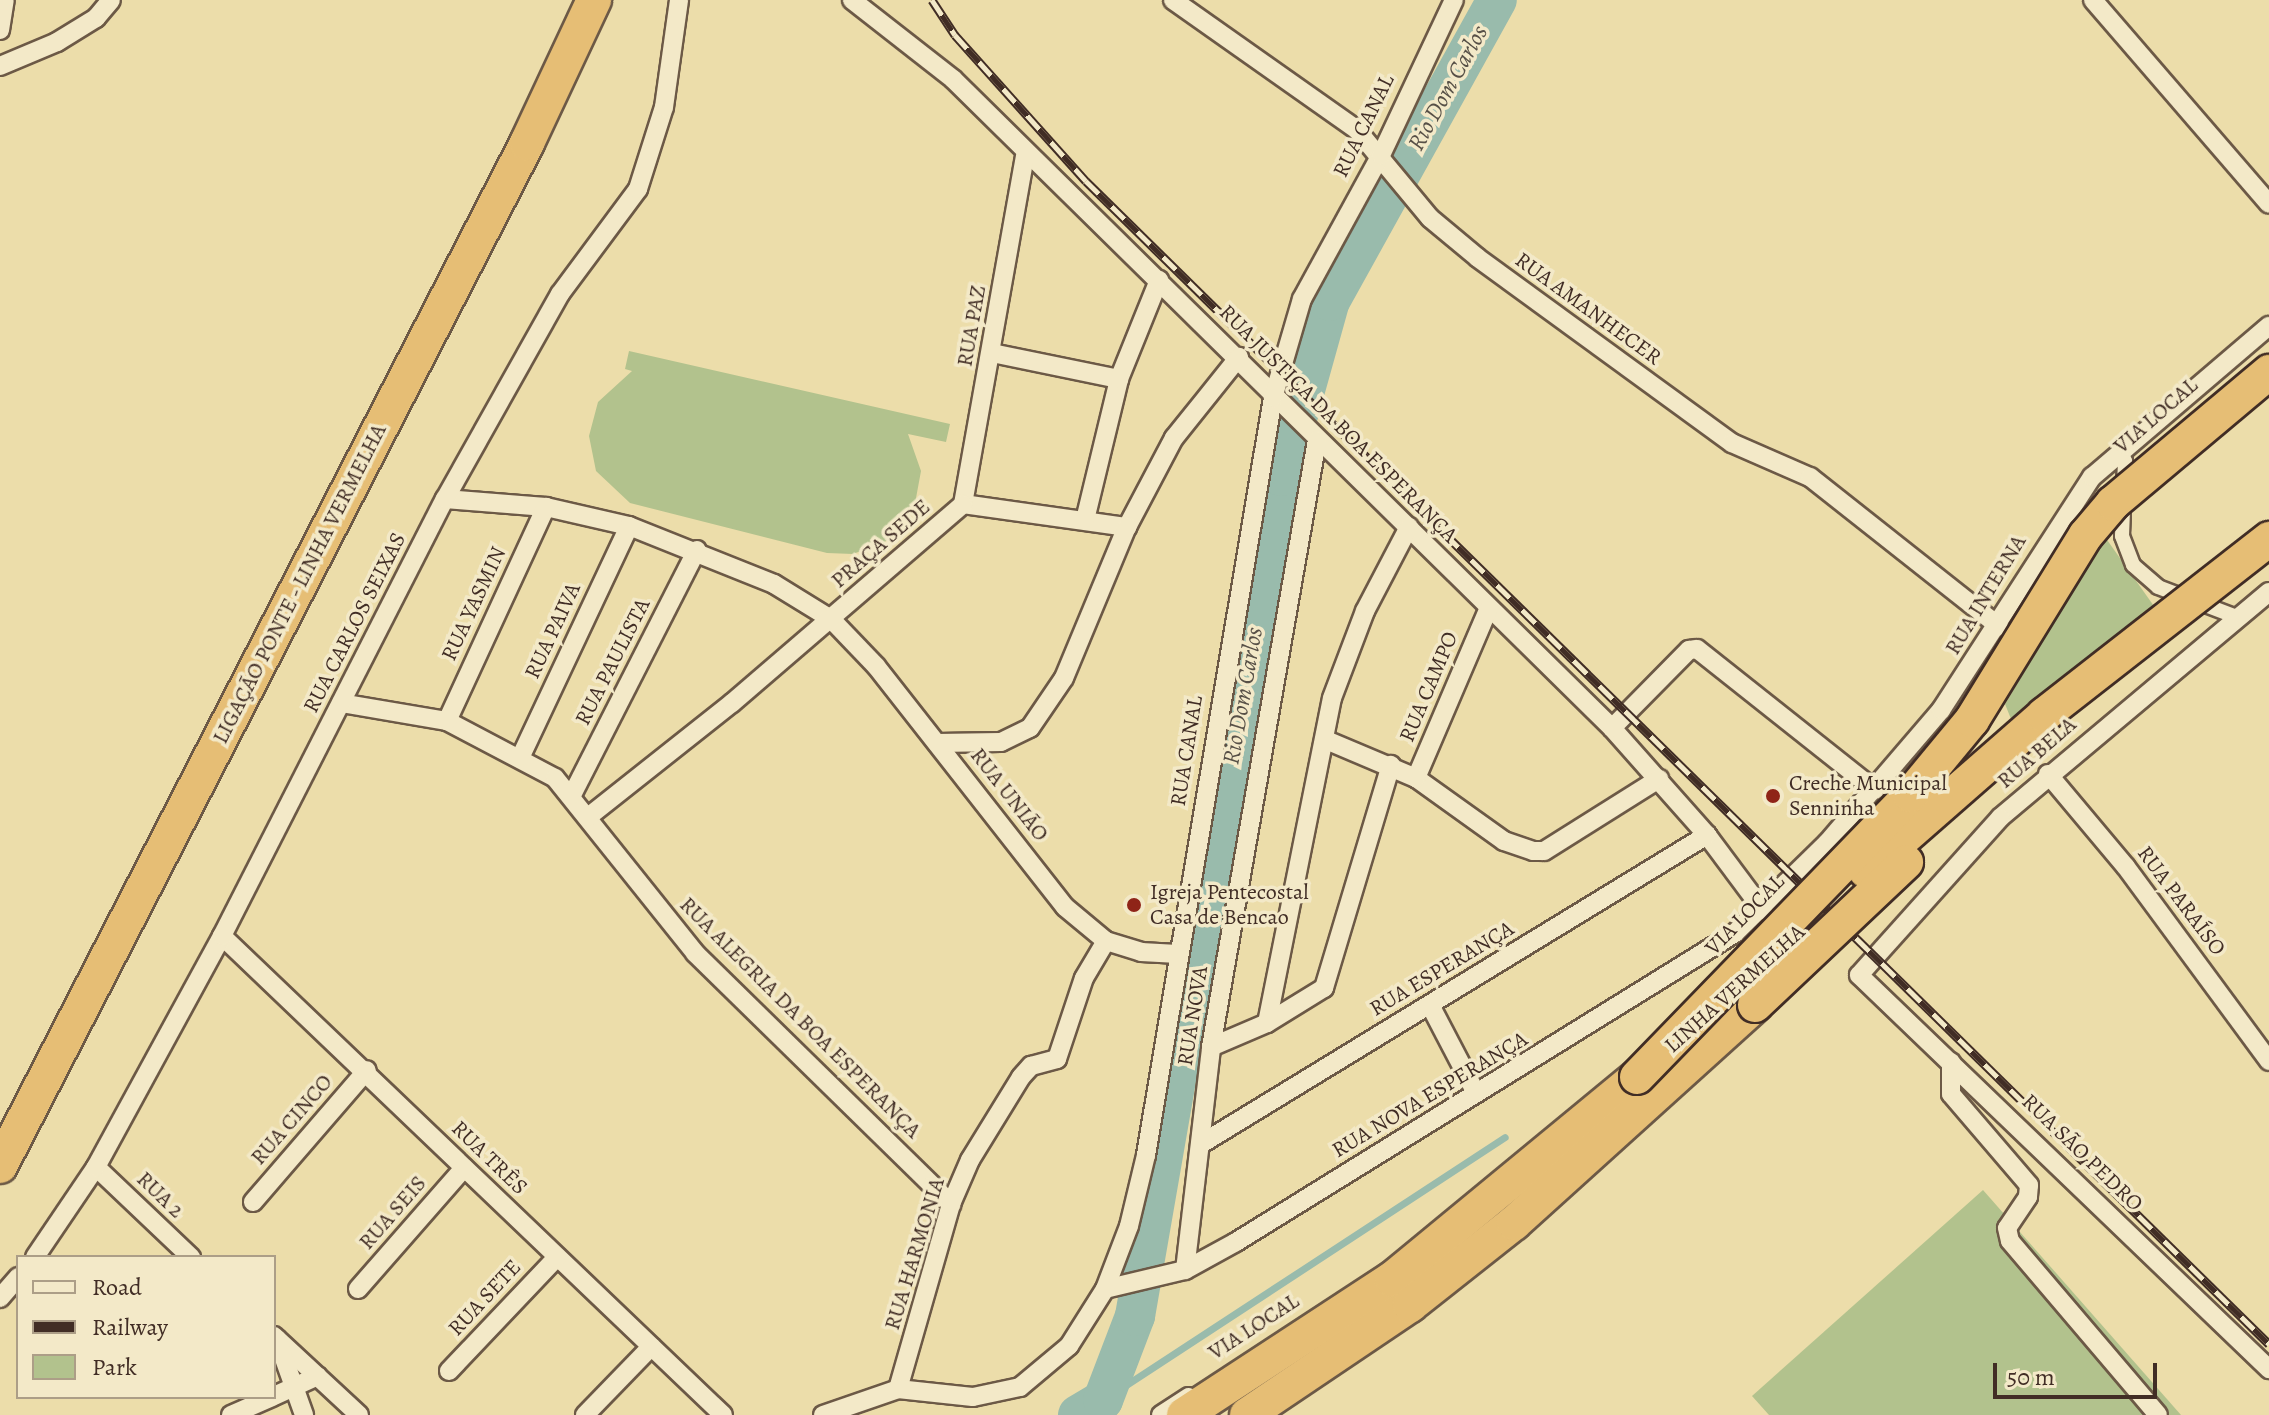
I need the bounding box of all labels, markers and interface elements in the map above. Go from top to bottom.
water label: Rio Dom Carlos [1402,20,1494,156]
street label: RUA CANAL [1328,70,1400,182]
street label: RUA AMANHECER [1510,247,1666,371]
street label: RUA PAZ [952,283,992,369]
street label: RUA JUSTIÇA DA BOA ESPERANÇA [1213,299,1463,549]
street label: VIA LOCAL [2109,372,2203,460]
street label: LIGAÇÃO PONTE - LINHA VERMELHA [207,419,393,749]
street label: PRAÇA SEDE [826,494,936,594]
street label: RUA CARLOS SEIXAS [298,529,412,717]
street label: RUA INTERNA [1940,530,2032,660]
street label: RUA YASMIN [436,543,512,665]
street label: RUA PAIVA [519,579,587,683]
street label: RUA PAULISTA [570,594,656,730]
water label: Rio Dom Carlos [1217,625,1269,767]
street label: RUA CAMPO [1394,628,1464,746]
street label: RUA CANAL [1165,694,1209,808]
street label: RUA BELA [1992,712,2082,794]
street label: RUA UNIÃO [964,743,1054,847]
place label: Creche Municipal Senninha [1789,770,1947,822]
marker: Creche Municipal Senninha [1764,787,1782,805]
street label: RUA PARAÍSO [2131,841,2231,961]
street label: VIA LOCAL [1700,869,1790,961]
place label: Igreja Pentecostal Casa de Bencao [1150,879,1309,930]
street label: RUA ALEGRIA DA BOA ESPERANÇA [674,892,926,1144]
marker: Igreja Pentecostal Casa de Bencao [1125,896,1143,914]
street label: RUA ESPERANÇA [1365,916,1519,1022]
street label: LINHA VERMELHA [1659,919,1811,1059]
street label: RUA NOVA [1172,964,1214,1068]
street label: RUA NOVA ESPERANÇA [1327,1026,1533,1164]
street label: RUA CINCO [246,1069,338,1171]
street label: RUA SÃO PEDRO [2016,1089,2148,1217]
street label: RUA TRÊS [446,1115,532,1201]
street label: RUA 2 [131,1166,189,1224]
street label: RUA SEIS [354,1171,432,1255]
street label: RUA HARMONIA [879,1175,951,1333]
street label: RUA SETE [443,1254,527,1342]
legend [16,1255,276,1399]
text: Road [92,1271,142,1303]
street label: VIA LOCAL [1204,1288,1304,1366]
text: Railway [92,1311,168,1343]
scale bar [1997,1347,2161,1397]
text: Park [92,1351,137,1383]
text: 50 m [2007,1361,2055,1393]

